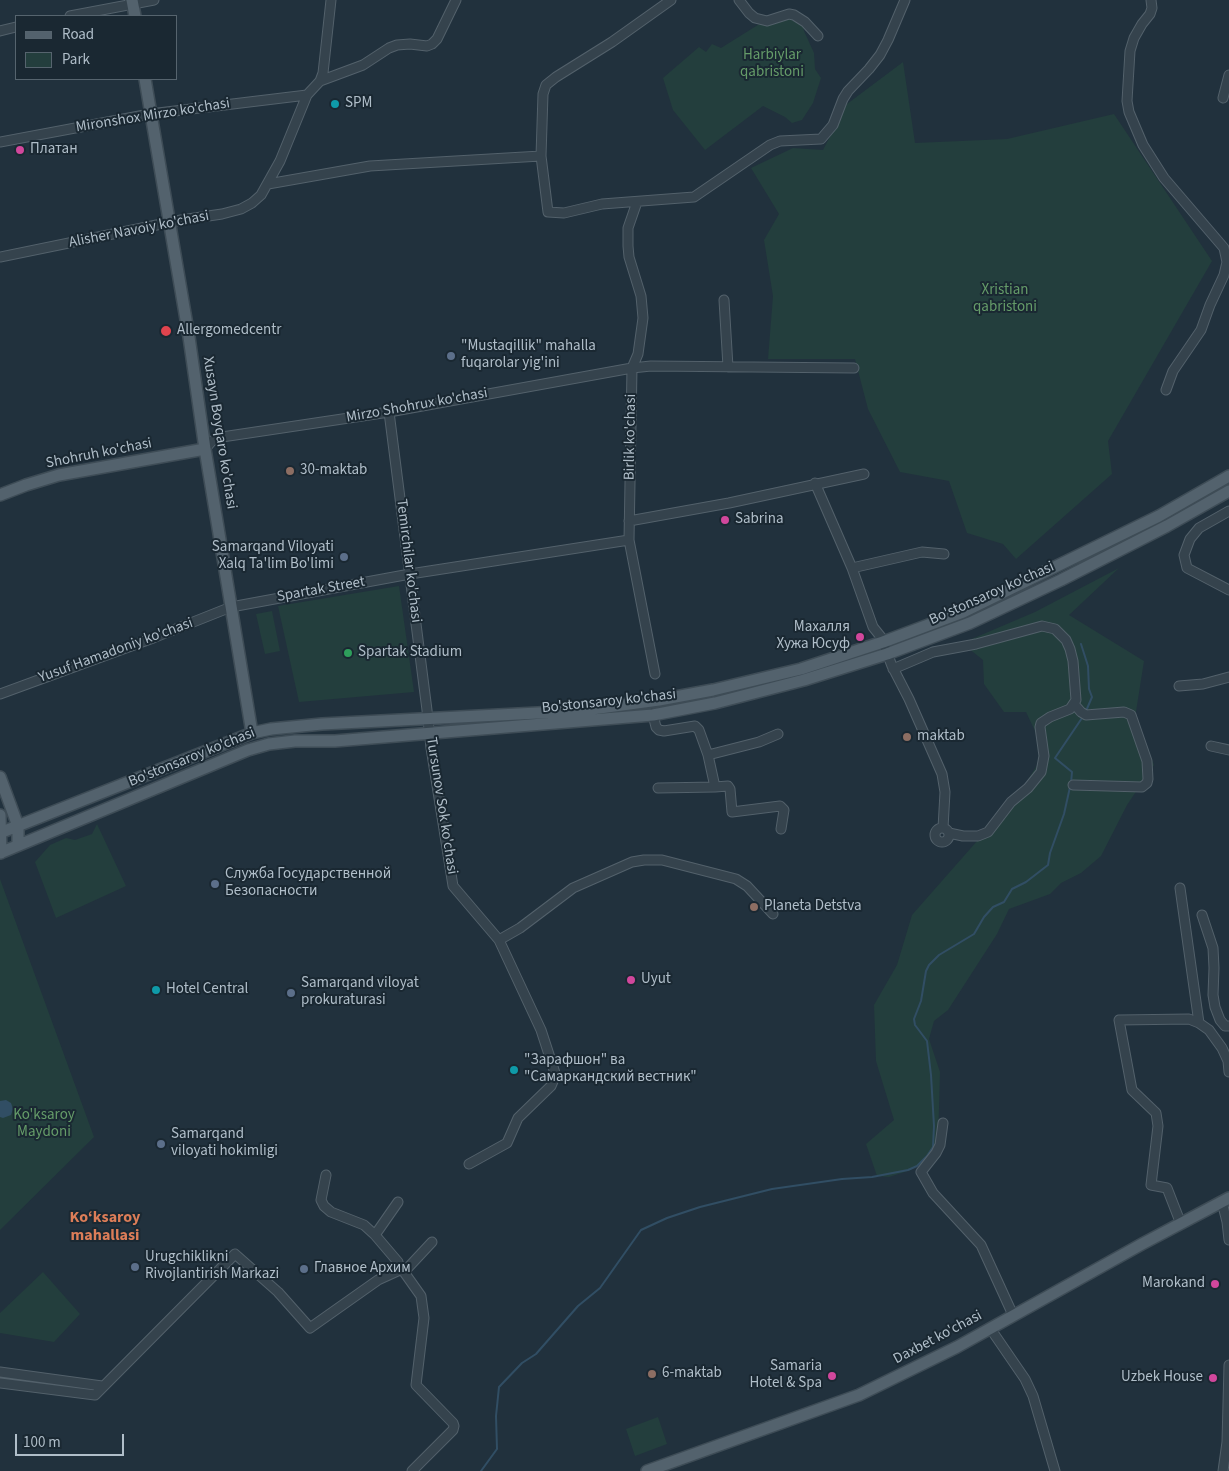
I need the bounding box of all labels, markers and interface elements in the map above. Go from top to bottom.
legend [15,15,178,80]
text: Road [62,24,94,45]
park label: Harbiylar qabristoni [740,47,804,82]
text: Park [62,49,90,70]
street label: Mironshox Mirzo ko'chasi [75,95,231,137]
place label: SPM [345,95,372,113]
marker: SPM [329,98,341,110]
place label: Платан [30,141,78,159]
marker: Платан [14,144,26,156]
street label: Alisher Navoiy ko'chasi [67,208,211,252]
park label: Xristian qabristoni [973,282,1037,317]
place label: Allergomedcentr [177,322,281,340]
marker: Allergomedcentr [159,324,173,338]
place label: "Mustaqillik" mahalla fuqarolar yig'ini [461,338,596,373]
marker: "Mustaqillik" mahalla fuqarolar yig'ini [445,350,457,362]
street label: Xusayn Boyqaro ko'chasi [198,355,240,511]
street label: Mirzo Shohrux ko'chasi [345,385,489,427]
street label: Birlik ko'chasi [621,394,641,480]
street label: Shohruh ko'chasi [44,435,154,473]
place label: 30-maktab [300,462,367,480]
marker: 30-maktab [284,465,296,477]
street label: Temirchilar ko'chasi [391,498,425,624]
place label: Sabrina [735,511,784,529]
marker: Sabrina [719,514,731,526]
place label: Samarqand Viloyati Xalq Ta'lim Bo'limi [212,539,334,574]
marker: Samarqand Viloyati Xalq Ta'lim Bo'limi [338,551,350,563]
street label: Bo'stonsaroy ko'chasi [927,558,1057,630]
street label: Spartak Street [276,573,366,607]
street label: Yusuf Hamadoniy ko'chasi [36,615,196,687]
place label: Махалля Хужа Юсуф [776,619,850,654]
marker: Махалля Хужа Юсуф [854,631,866,643]
place label: Spartak Stadium [358,644,462,662]
marker: Spartak Stadium [342,647,354,659]
street label: Bo'stonsaroy ko'chasi [541,686,677,718]
street label: Bo'stonsaroy ko'chasi [126,724,258,792]
place label: maktab [917,728,965,746]
marker: maktab [901,731,913,743]
street label: Tursunov Sok ko'chasi [421,736,461,876]
place label: Служба Государственной Безопасности [225,866,391,901]
marker: Служба Государственной Безопасности [209,878,221,890]
place label: Planeta Detstva [764,898,861,916]
marker: Planeta Detstva [748,901,760,913]
place label: Uyut [641,971,671,989]
marker: Uyut [625,974,637,986]
place label: Samarqand viloyat prokuraturasi [301,975,419,1010]
place label: Hotel Central [166,981,248,999]
marker: Hotel Central [150,984,162,996]
marker: Samarqand viloyat prokuraturasi [285,987,297,999]
place label: "Зарафшон" ва "Самаркандский вестник" [524,1052,697,1087]
marker: "Зарафшон" ва "Самаркандский вестник" [508,1064,520,1076]
park label: Ko'ksaroy Maydoni [13,1107,75,1142]
place label: Samarqand viloyati hokimligi [171,1126,278,1161]
marker: Samarqand viloyati hokimligi [155,1138,167,1150]
district label: Ko‘ksaroy mahallasi [70,1208,140,1246]
place label: Urugchiklikni Rivojlantirish Markazi [145,1249,279,1284]
place label: Главное Архим [314,1260,411,1278]
marker: Urugchiklikni Rivojlantirish Markazi [129,1261,141,1273]
marker: Главное Архим [298,1263,310,1275]
place label: Marokand [1142,1275,1205,1293]
marker: Marokand [1209,1278,1221,1290]
street label: Daxbet ko'chasi [891,1307,985,1369]
place label: Samaria Hotel & Spa [749,1358,822,1393]
place label: 6-maktab [662,1365,722,1383]
marker: 6-maktab [646,1368,658,1380]
place label: Uzbek House [1121,1369,1203,1387]
marker: Samaria Hotel & Spa [826,1370,838,1382]
marker: Uzbek House [1207,1372,1219,1384]
scale bar [18,1424,126,1456]
text: 100 m [23,1432,61,1453]

